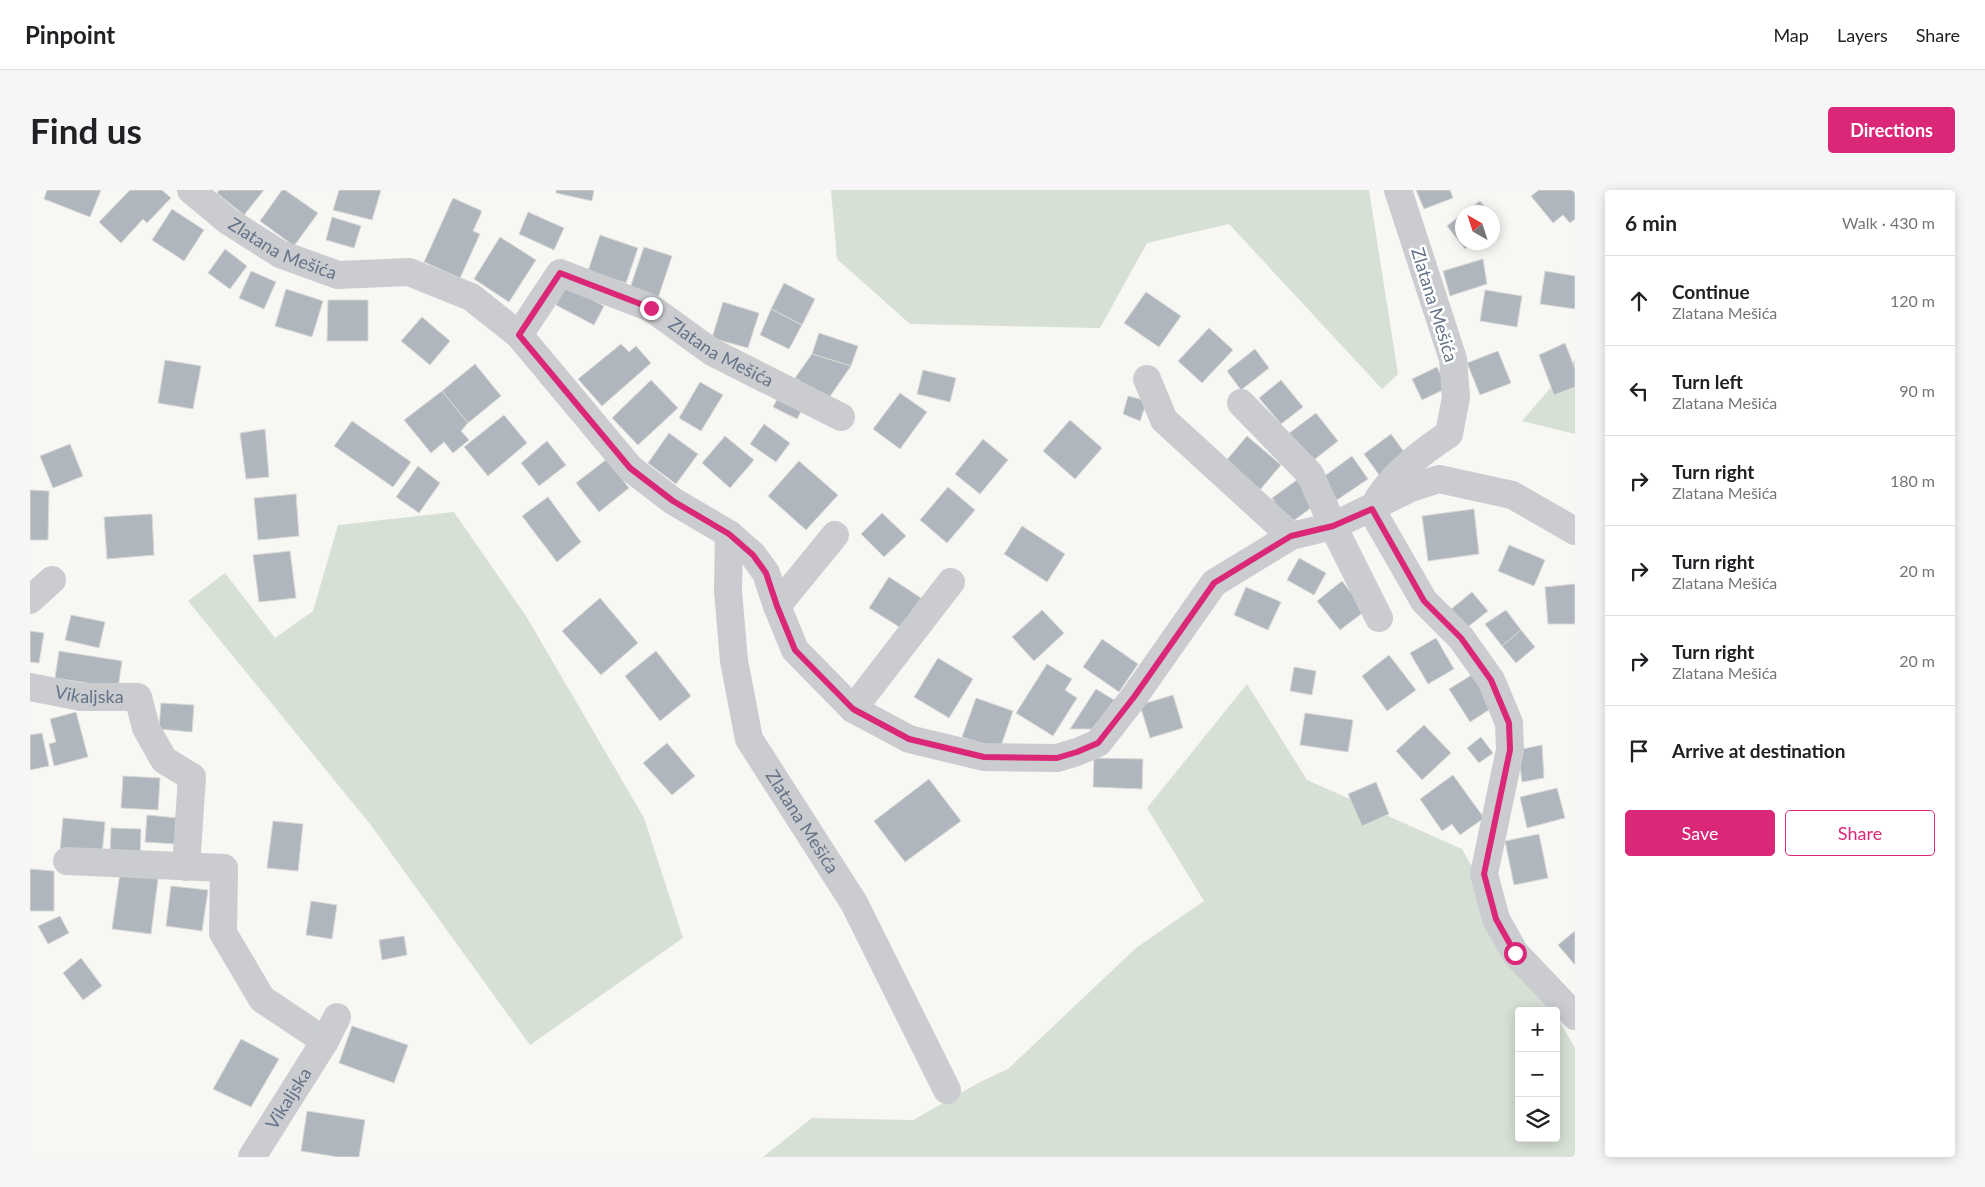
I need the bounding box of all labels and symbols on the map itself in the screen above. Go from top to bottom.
north arrow [1455,205,1500,250]
street label: Zlatana Mešića [225,212,340,284]
street label: Zlatana Mešića [1407,245,1463,365]
route end [640,297,663,320]
street label: Zlatana Mešića [665,312,777,391]
street label: Vikaljska [53,680,124,707]
street label: Zlatana Mešića [762,765,844,877]
route start [1504,942,1527,965]
street label: Vikaljska [260,1063,316,1133]

